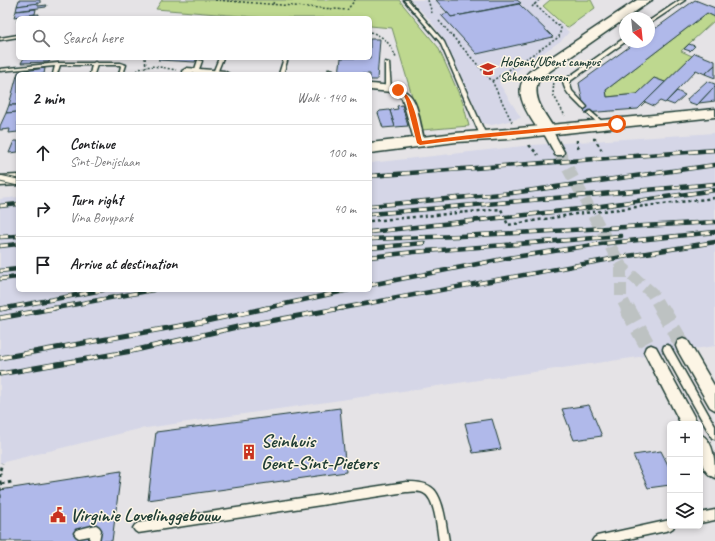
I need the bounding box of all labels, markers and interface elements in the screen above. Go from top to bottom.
north arrow [619,12,655,48]
search box [16,16,372,60]
icon: search [30,27,52,49]
text: Search here [62,29,123,48]
place label: HoGent/UGent campus Schoonmeersen [500,54,602,85]
school or university icon: HoGent/UGent campus Schoonmeersen [479,60,497,78]
route end [389,81,407,99]
text: 2 min [32,88,65,109]
text: Walk · 140 m [297,90,356,106]
route start [608,115,626,133]
text: Continue [70,135,115,154]
icon: ahead [32,142,54,164]
text: 100 m [328,145,356,161]
text: Sint-Denijslaan [70,154,140,170]
text: Turn right [70,191,123,210]
icon: right [32,198,54,220]
text: 40 m [334,201,356,217]
text: Vina Bovypark [70,210,133,226]
icon: arrive [32,254,54,276]
text: Arrive at destination [70,255,177,274]
map controls [667,421,703,529]
button: + [667,421,703,457]
place label: Seinhuis Gent-Sint-Pieters [261,429,380,475]
building icon: Seinhuis Gent-Sint-Pieters [240,443,258,461]
button: − [667,457,703,493]
button: layers [667,493,703,529]
place label: Virginie Lovelinggebouw [70,503,222,527]
public building icon: Virginie Lovelinggebouw [49,506,67,524]

